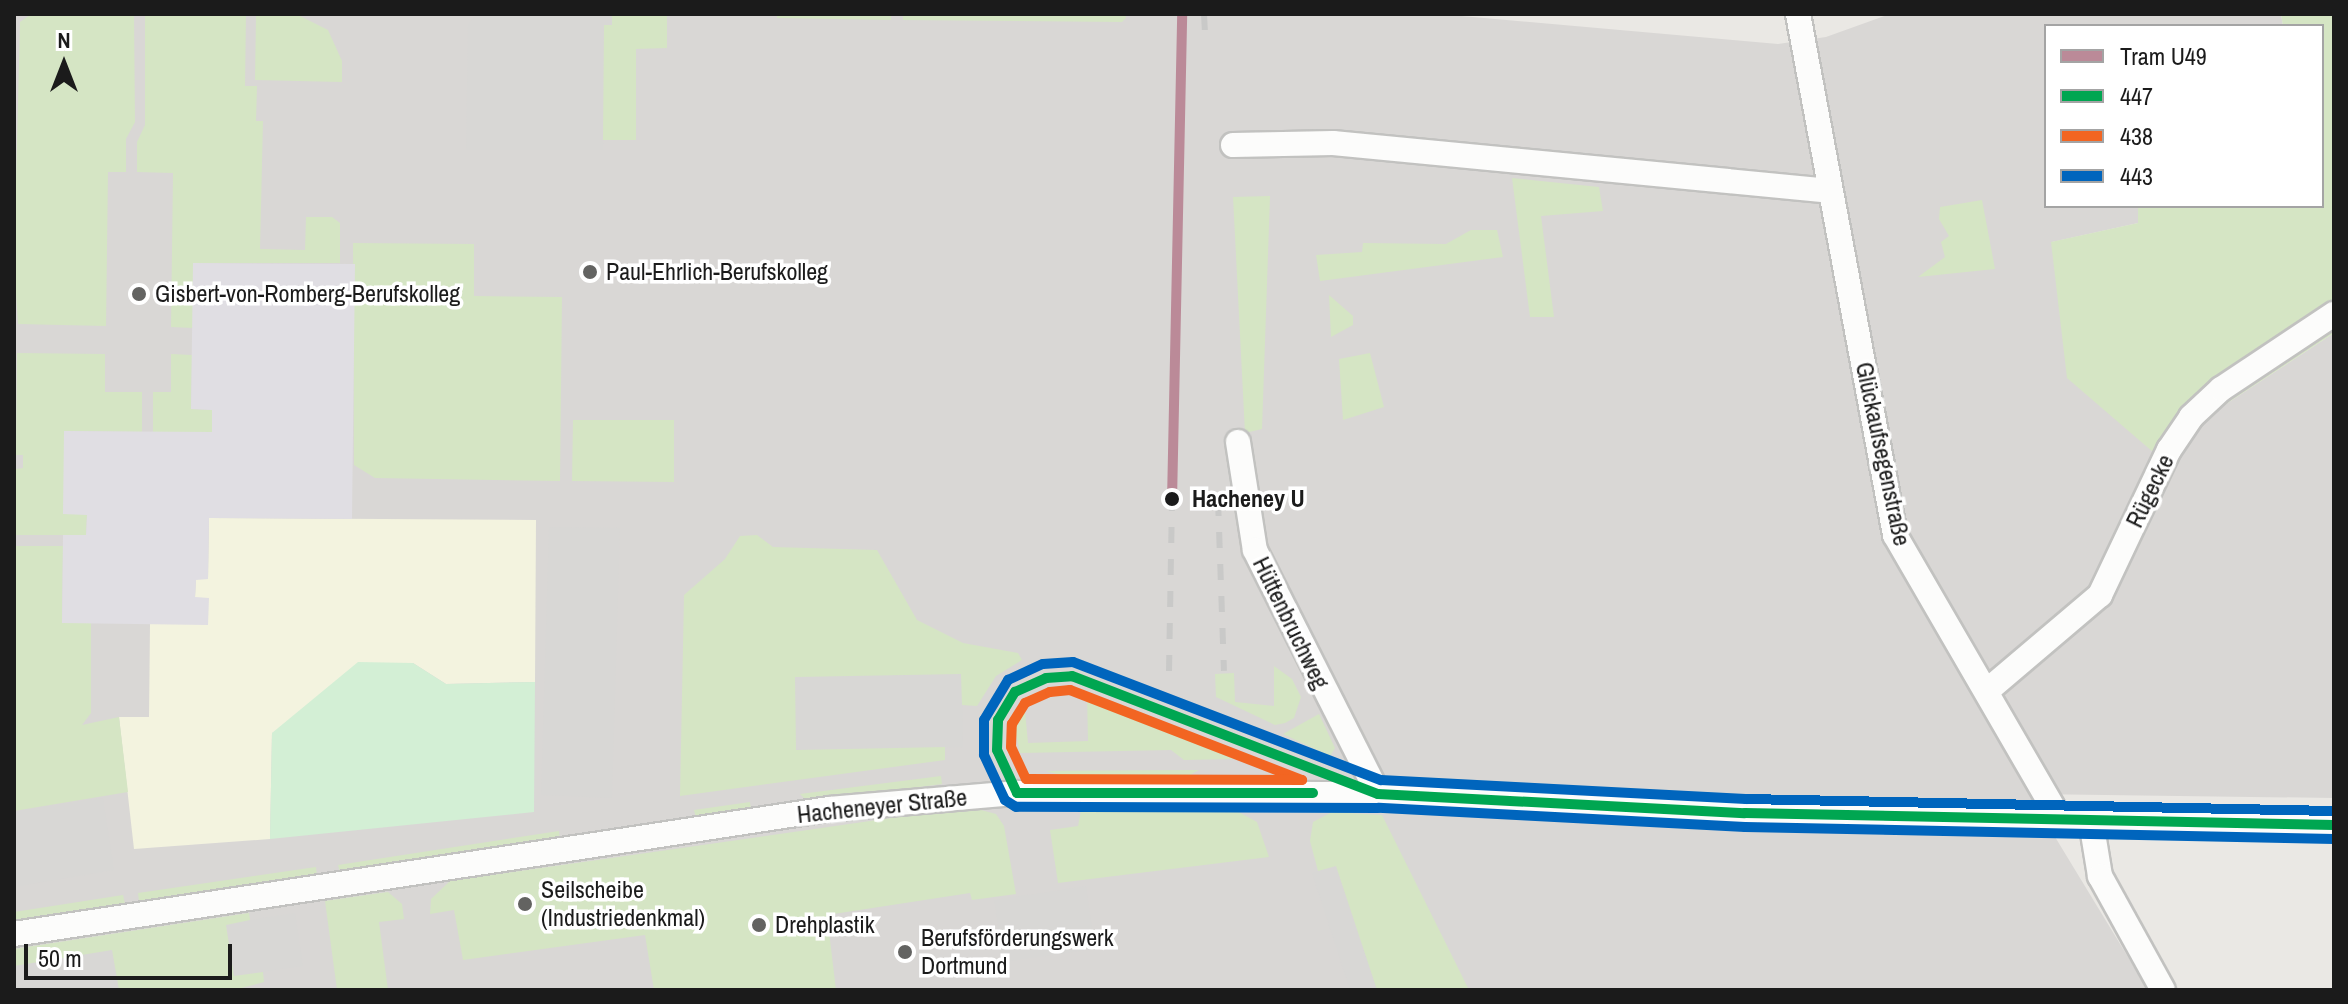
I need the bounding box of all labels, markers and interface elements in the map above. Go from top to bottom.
north arrow [24,24,104,104]
legend [2044,24,2324,208]
text: N [57,25,71,55]
text: Tram U49 [2120,40,2207,72]
text: 447 [2120,80,2153,112]
text: 438 [2120,120,2153,152]
text: 443 [2120,160,2153,192]
place label: Paul-Ehrlich-Berufskolleg [606,258,828,286]
marker: Paul-Ehrlich-Berufskolleg [581,263,599,281]
place label: Gisbert-von-Romberg-Berufskolleg [155,280,460,308]
marker: Gisbert-von-Romberg-Berufskolleg [130,285,148,303]
street label: Glückaufsegenstraße [1849,360,1917,548]
street label: Rügecke [2120,450,2180,532]
place label: Hacheney U [1192,485,1305,513]
marker: Hacheney U [1159,486,1185,512]
street label: Hüttenbruchweg [1247,552,1335,694]
street label: Hacheneyer Straße [796,783,968,829]
place label: Seilscheibe (Industriedenkmal) [541,876,705,932]
marker: Seilscheibe (Industriedenkmal) [516,895,534,913]
place label: Drehplastik [775,911,875,939]
marker: Drehplastik [750,916,768,934]
place label: Berufsförderungswerk Dortmund [921,924,1114,980]
scale bar [28,928,236,978]
text: 50 m [38,942,82,974]
marker: Berufsförderungswerk Dortmund [896,943,914,961]

